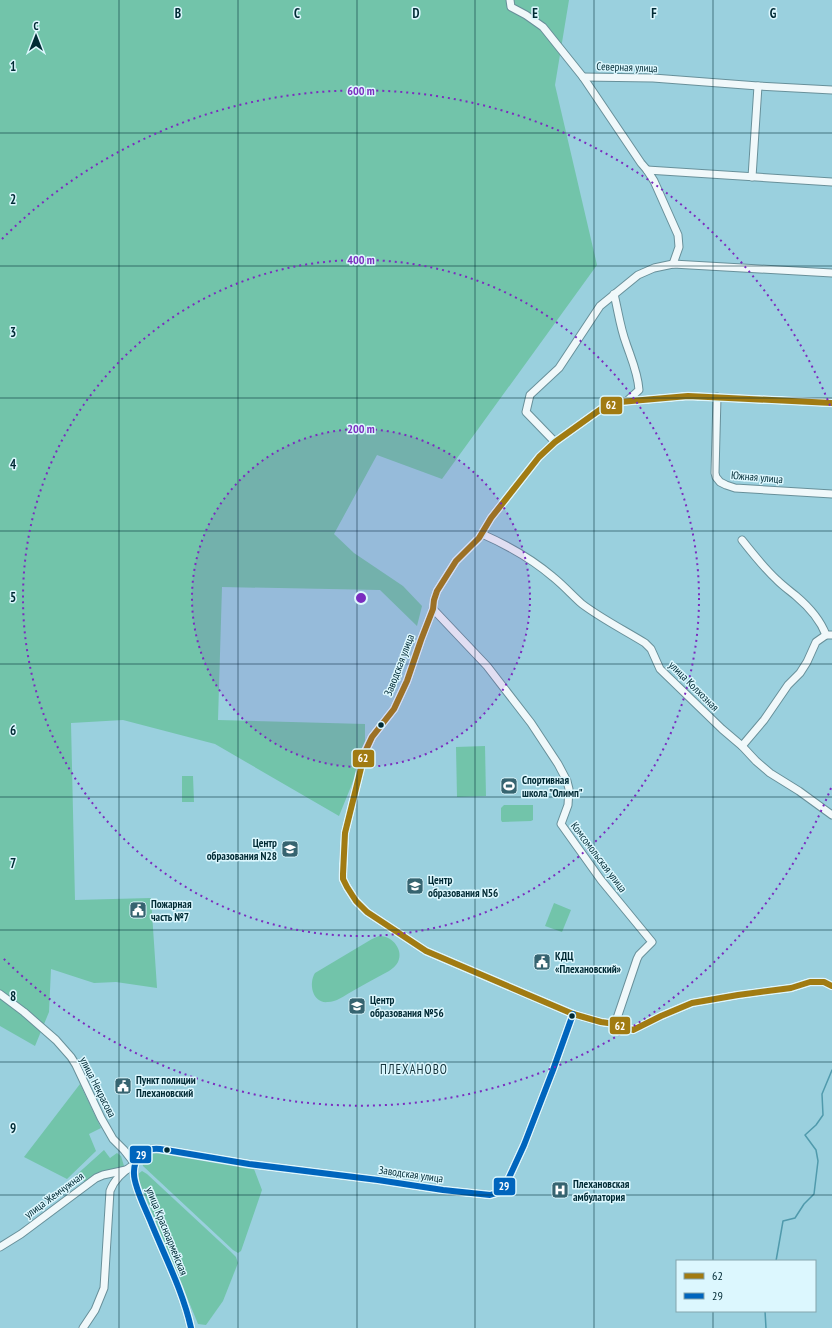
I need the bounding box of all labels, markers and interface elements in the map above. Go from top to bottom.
text: B [175,5,181,22]
text: C [294,5,300,22]
text: D [413,5,420,22]
text: E [532,5,538,22]
text: F [651,5,657,22]
text: G [770,5,777,22]
north arrow [16,16,56,56]
text: С [33,19,39,33]
text: 1 [10,58,16,75]
street label: Северная улица [596,59,658,75]
text: 600 m [347,83,375,98]
text: 2 [10,191,16,208]
text: 400 m [347,252,375,267]
text: 3 [10,324,16,341]
line badge: 62 [600,396,623,415]
text: 62 [606,398,616,412]
text: 200 m [347,421,375,436]
text: 4 [10,456,17,473]
street label: Южная улица [730,468,784,486]
text: 5 [10,589,16,606]
centre of rings [354,591,368,605]
street label: Заводская улица [381,632,417,698]
street label: улица Колхозная [666,658,722,714]
unlabelled marker [376,720,386,730]
text: 6 [10,722,16,739]
line badge: 62 [352,749,375,768]
text: 62 [358,751,368,765]
place label: Спортивная школа "Олимп" [522,773,583,800]
sports icon: Спортивная школа "Олимп" [499,776,519,796]
street label: Комсомольская улица [568,819,630,895]
place label: Центр образования N28 [207,836,277,863]
school or university icon: Центр образования N28 [280,839,300,859]
text: 7 [10,855,16,872]
place label: Центр образования N56 [428,873,498,900]
school or university icon: Центр образования N56 [405,876,425,896]
place label: Пожарная часть №7 [151,897,192,924]
public building icon: Пожарная часть №7 [128,900,148,920]
place label: КДЦ «Плехановский» [555,949,622,976]
public building icon: КДЦ «Плехановский» [532,952,552,972]
text: 8 [10,988,16,1005]
place label: Центр образования №56 [370,993,444,1020]
school or university icon: Центр образования №56 [347,996,367,1016]
unlabelled marker [567,1011,577,1021]
line badge: 62 [609,1016,631,1035]
text: 62 [615,1019,625,1033]
street label: улица Некрасова [77,1054,119,1120]
district label: ПЛЕХАНОВО [380,1061,448,1078]
place label: Пункт полиции Плехановский [136,1073,196,1100]
public building icon: Пункт полиции Плехановский [113,1076,133,1096]
text: 9 [10,1120,16,1137]
line badge: 29 [129,1145,152,1164]
unlabelled marker [162,1145,172,1155]
text: 29 [136,1148,146,1162]
street label: Заводская улица [378,1163,444,1185]
street label: улица Жемчужная [22,1169,86,1221]
line badge: 29 [493,1177,516,1196]
place label: Плехановская амбулатория [573,1177,630,1204]
text: 29 [499,1179,509,1193]
hospital icon: Плехановская амбулатория [550,1180,570,1200]
street label: улица Красноармейская [143,1185,191,1277]
legend [676,1260,816,1312]
text: 62 [712,1268,723,1283]
text: 29 [712,1288,723,1303]

